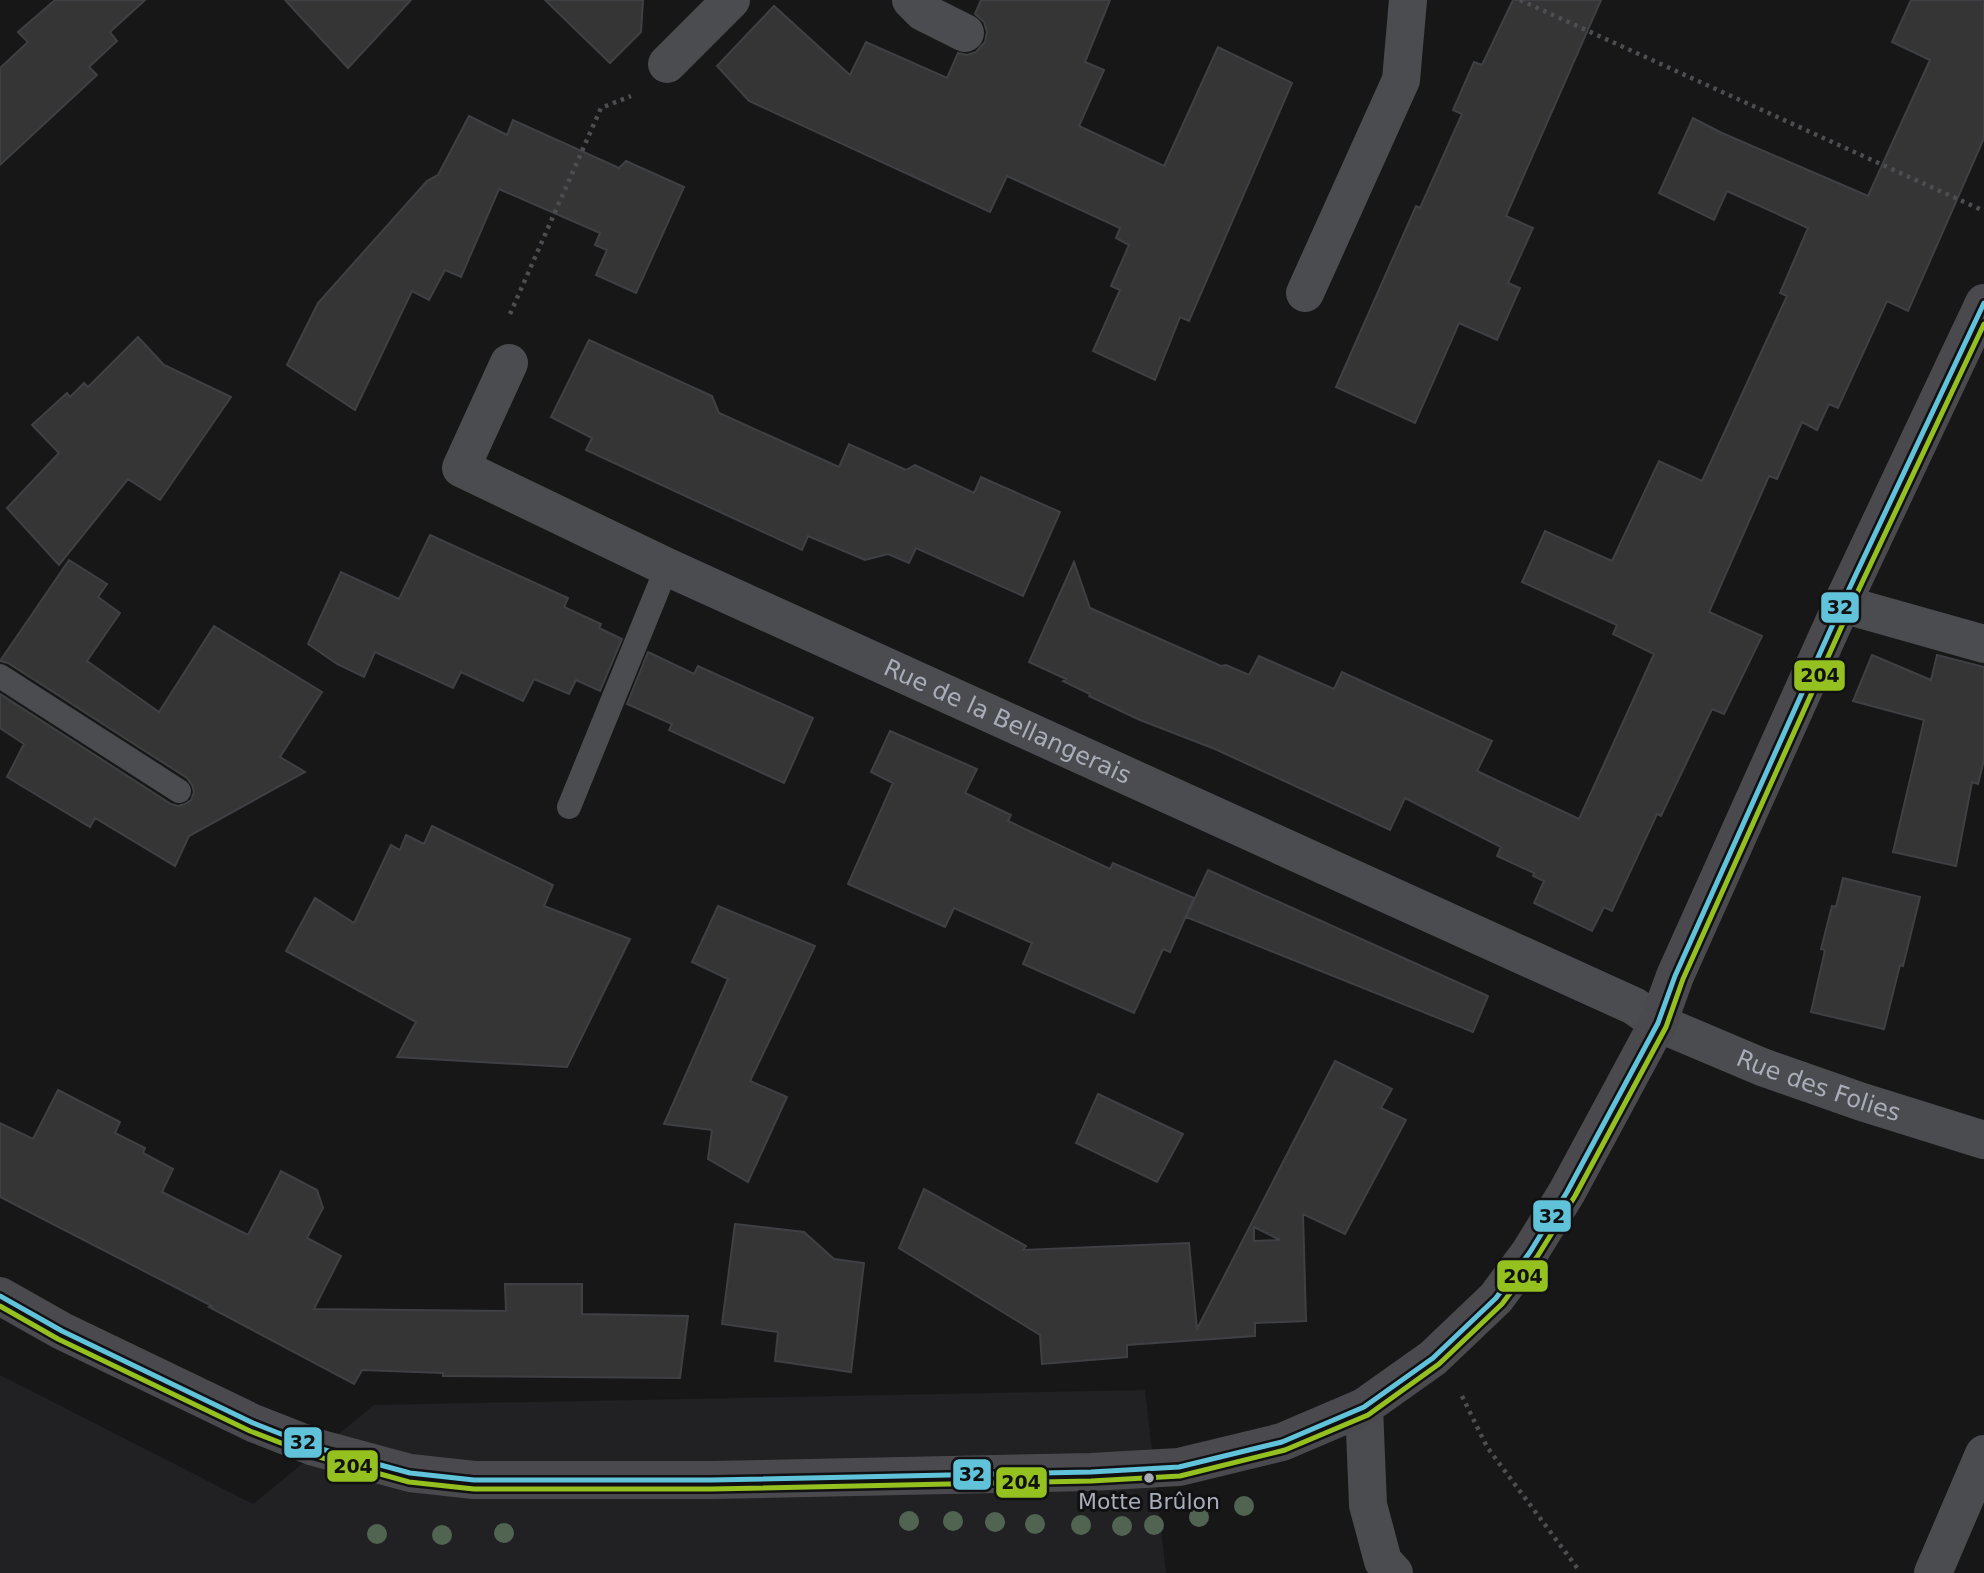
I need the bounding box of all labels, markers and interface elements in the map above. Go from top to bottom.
line badge: 32 [1820,591,1860,624]
text: 32 [1827,596,1853,618]
street label: Rue de la Bellangerais [880,653,1135,790]
line badge: 204 [1793,659,1846,692]
text: 204 [1800,664,1840,686]
street label: Rue des Folies [1732,1044,1904,1127]
line badge: 32 [1532,1199,1572,1233]
text: 32 [1539,1205,1565,1227]
line badge: 204 [1496,1259,1549,1293]
text: 204 [1503,1265,1543,1287]
line badge: 32 [283,1426,323,1459]
text: 32 [290,1431,316,1453]
line badge: 204 [326,1449,379,1483]
text: 204 [333,1455,373,1477]
line badge: 32 [952,1458,992,1491]
text: 32 [959,1463,985,1485]
line badge: 204 [995,1466,1048,1499]
text: 204 [1001,1471,1041,1493]
marker: Motte Brûlon [1142,1471,1156,1485]
place label: Motte Brûlon [1078,1489,1220,1514]

